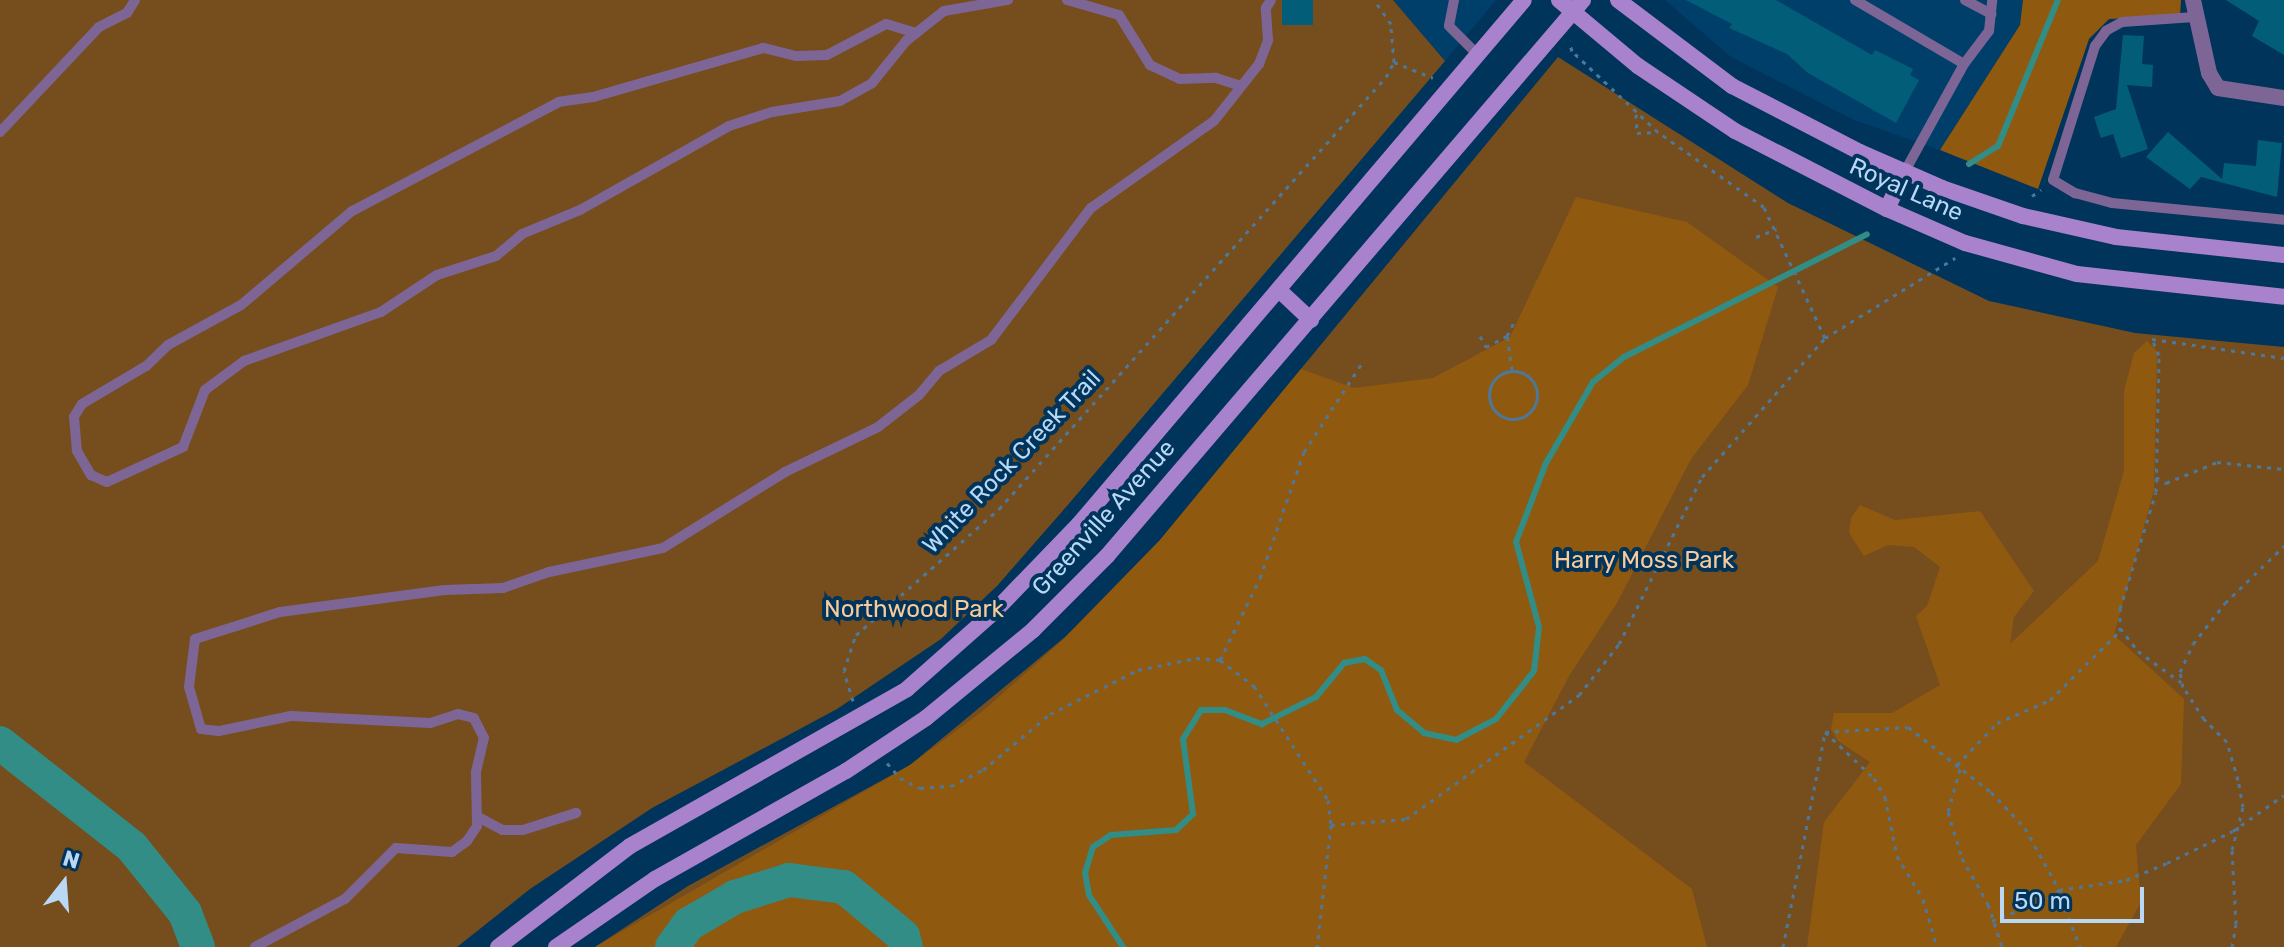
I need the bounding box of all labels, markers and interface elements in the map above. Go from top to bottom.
street label: Royal Lane [1845,152,1967,228]
street label: White Rock Creek Trail [917,364,1107,560]
street label: Greenville Avenue [1026,434,1182,602]
park label: Harry Moss Park [1554,547,1734,575]
park label: Northwood Park [824,596,1004,624]
north arrow [24,843,104,923]
text: N [60,844,83,875]
scale bar [2004,871,2148,921]
text: 50 m [2014,887,2071,915]

